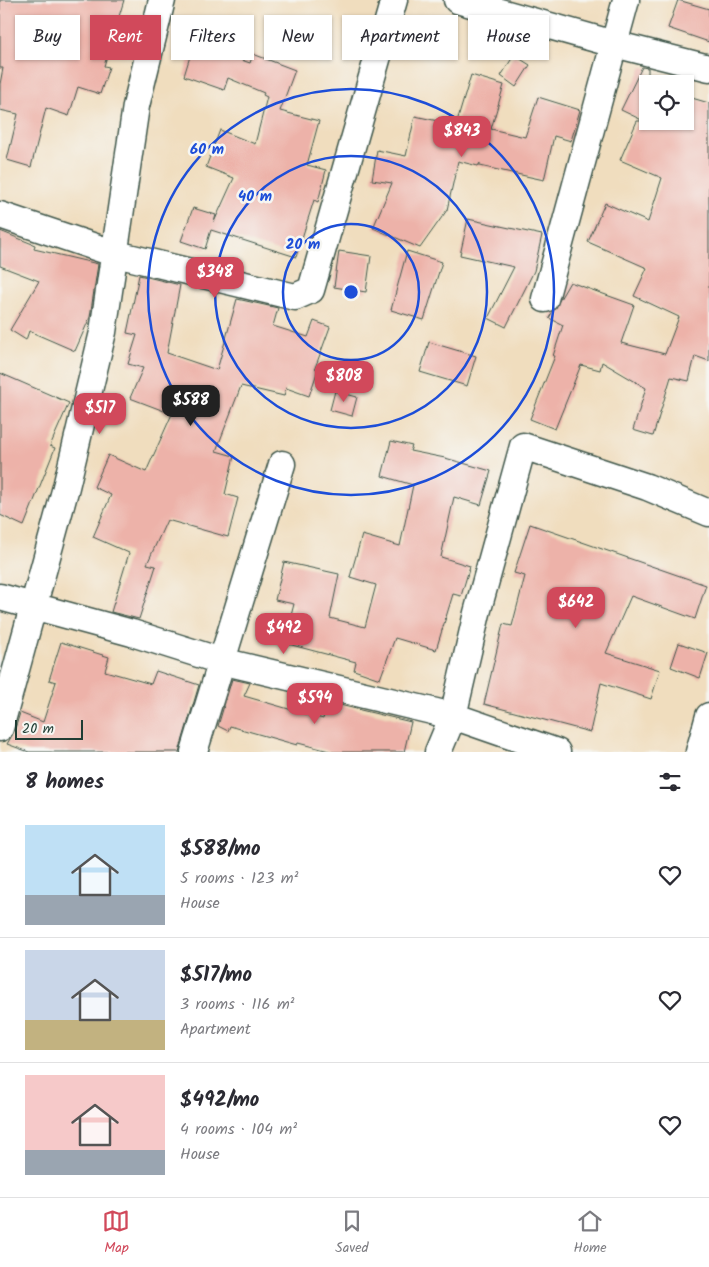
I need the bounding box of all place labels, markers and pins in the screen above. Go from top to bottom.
pin: $843 [432,116,492,158]
pin: $348 [185,256,245,299]
centre of rings [342,283,360,301]
pin: $808 [314,360,374,403]
pin: $588 [161,384,221,427]
pin: $517 [70,392,130,435]
pin: $642 [546,586,606,629]
pin: $492 [254,612,314,655]
pin: $594 [285,682,345,725]

